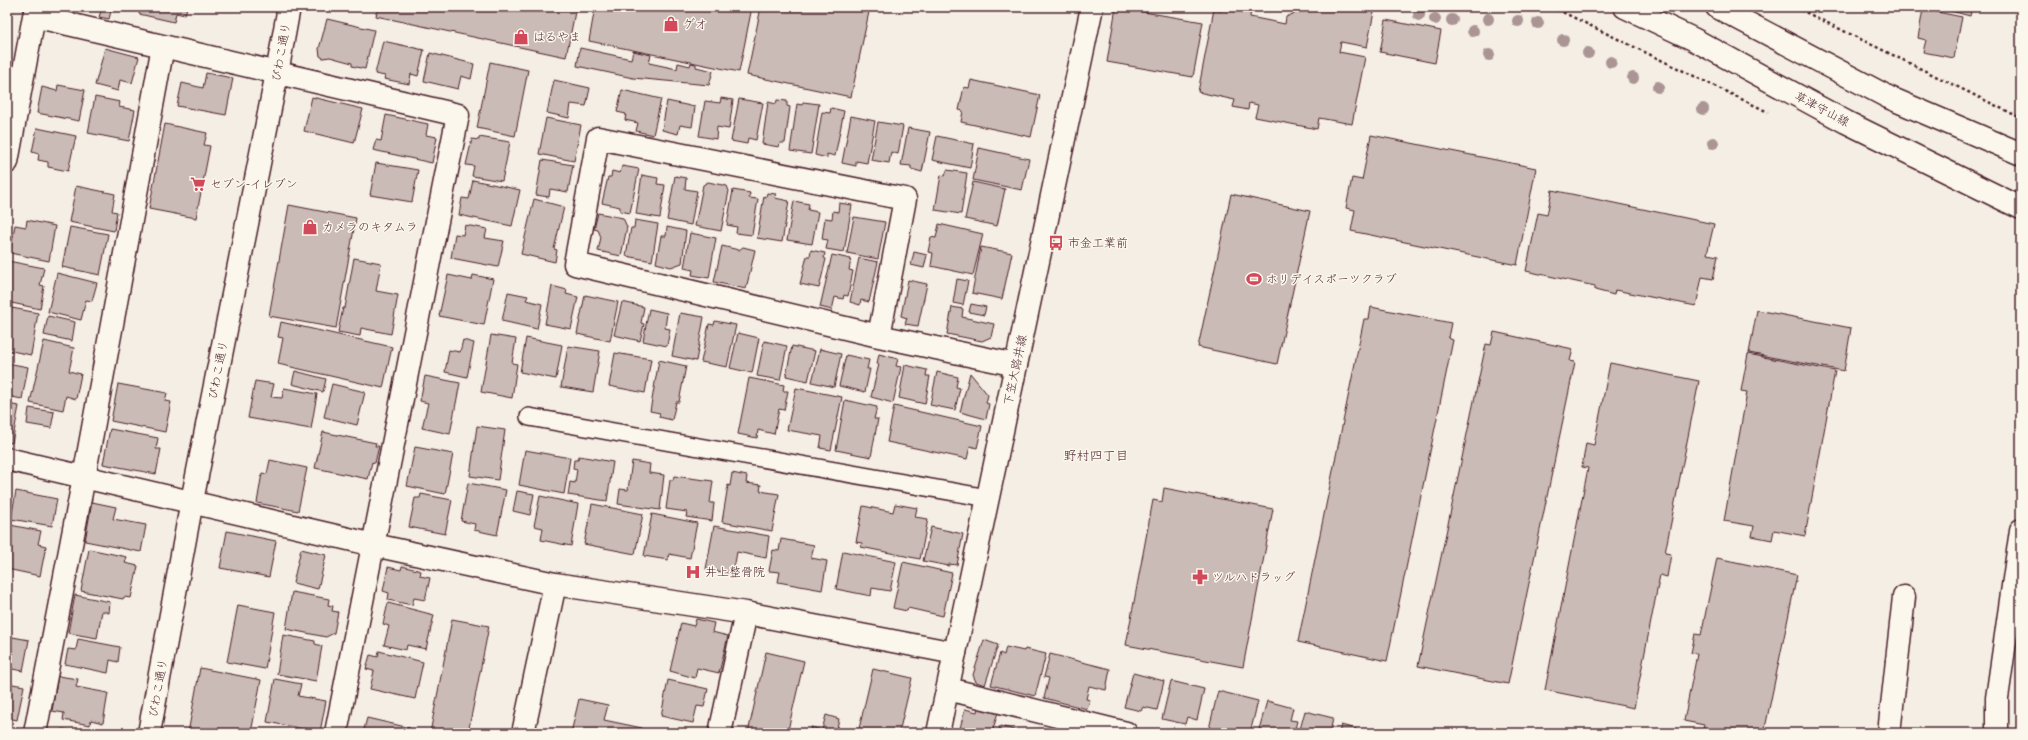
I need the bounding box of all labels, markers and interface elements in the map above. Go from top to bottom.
shop icon: ゲオ [662,15,680,33]
place label: ゲオ [683,16,707,33]
street label: びわこ通り [268,21,295,83]
shop icon: はるやま [512,28,530,46]
place label: はるやま [533,29,581,46]
street label: 草津守山線 [1791,88,1852,131]
supermarket icon: セブン-イレブン [189,175,207,193]
place label: セブン-イレブン [210,176,298,193]
shop icon: カメラのキタムラ [301,218,319,236]
place label: カメラのキタムラ [322,219,418,236]
bus stop icon: 市金工業前 [1047,234,1065,252]
place label: 市金工業前 [1068,235,1128,252]
sports icon: ホリデイスポーツクラブ [1245,270,1263,288]
place label: ホリデイスポーツクラブ [1266,271,1397,288]
street label: 下笠大路井線 [1000,333,1031,407]
street label: びわこ通り [204,339,233,401]
district label: 野村四丁目 [1063,447,1129,465]
hospital icon: 井上整骨院 [684,563,702,581]
place label: 井上整骨院 [705,564,765,581]
pharmacy icon: ツルハドラッグ [1191,568,1209,586]
place label: ツルハドラッグ [1212,569,1296,586]
street label: びわこ通り [145,657,172,719]

